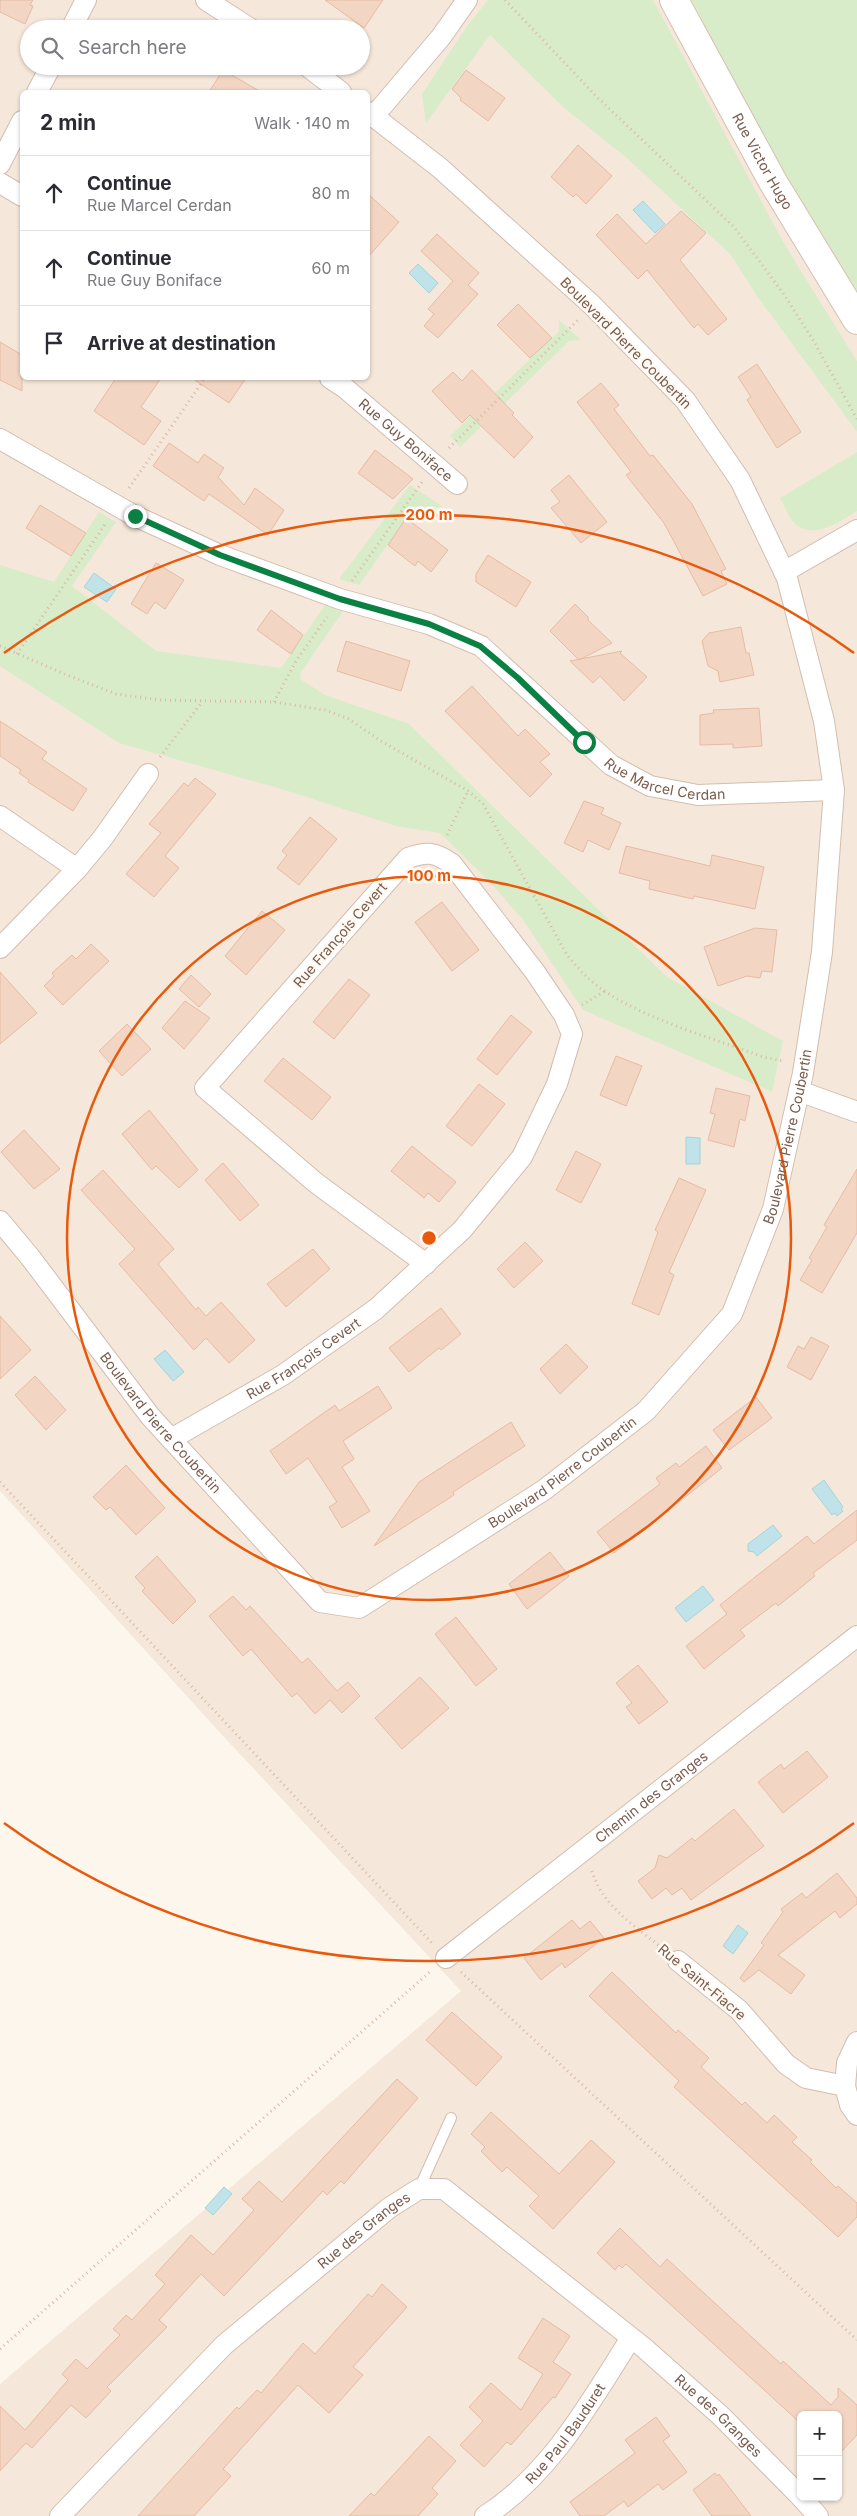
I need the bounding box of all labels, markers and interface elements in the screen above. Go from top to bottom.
search box [20,20,370,75]
icon: search [38,34,66,62]
text: Search here [78,36,187,59]
text: 2 min [40,110,96,135]
street label: Rue Victor Hugo [729,110,797,213]
text: Walk · 140 m [254,113,350,133]
text: Continue [87,172,172,195]
icon: ahead [40,179,68,207]
text: 80 m [311,183,350,203]
text: Rue Marcel Cerdan [87,195,232,215]
text: Continue [87,247,172,270]
icon: ahead [40,254,68,282]
text: 60 m [311,258,350,278]
text: Rue Guy Boniface [87,270,222,290]
street label: Boulevard Pierre Coubertin [557,273,696,412]
icon: arrive [40,329,68,357]
text: Arrive at destination [87,332,276,355]
street label: Rue Guy Boniface [356,395,456,485]
route end [124,505,147,528]
text: 200 m [406,505,452,524]
route start [573,731,596,754]
street label: Rue Marcel Cerdan [601,754,726,803]
text: 100 m [407,866,451,885]
street label: Rue François Cevert [289,878,390,991]
street label: Boulevard Pierre Coubertin [759,1048,815,1227]
centre of rings [420,1229,438,1247]
street label: Rue François Cevert [243,1314,364,1402]
street label: Boulevard Pierre Coubertin [97,1349,225,1496]
street label: Boulevard Pierre Coubertin [485,1413,639,1531]
street label: Chemin des Granges [591,1747,711,1846]
street label: Rue Saint-Fiacre [655,1940,750,2023]
street label: Rue des Granges [314,2188,413,2272]
street label: Rue des Granges [672,2370,766,2460]
street label: Rue Paul Bauduret [521,2380,608,2487]
map controls [797,2411,842,2501]
button: + [797,2411,842,2456]
button: − [797,2456,842,2501]

